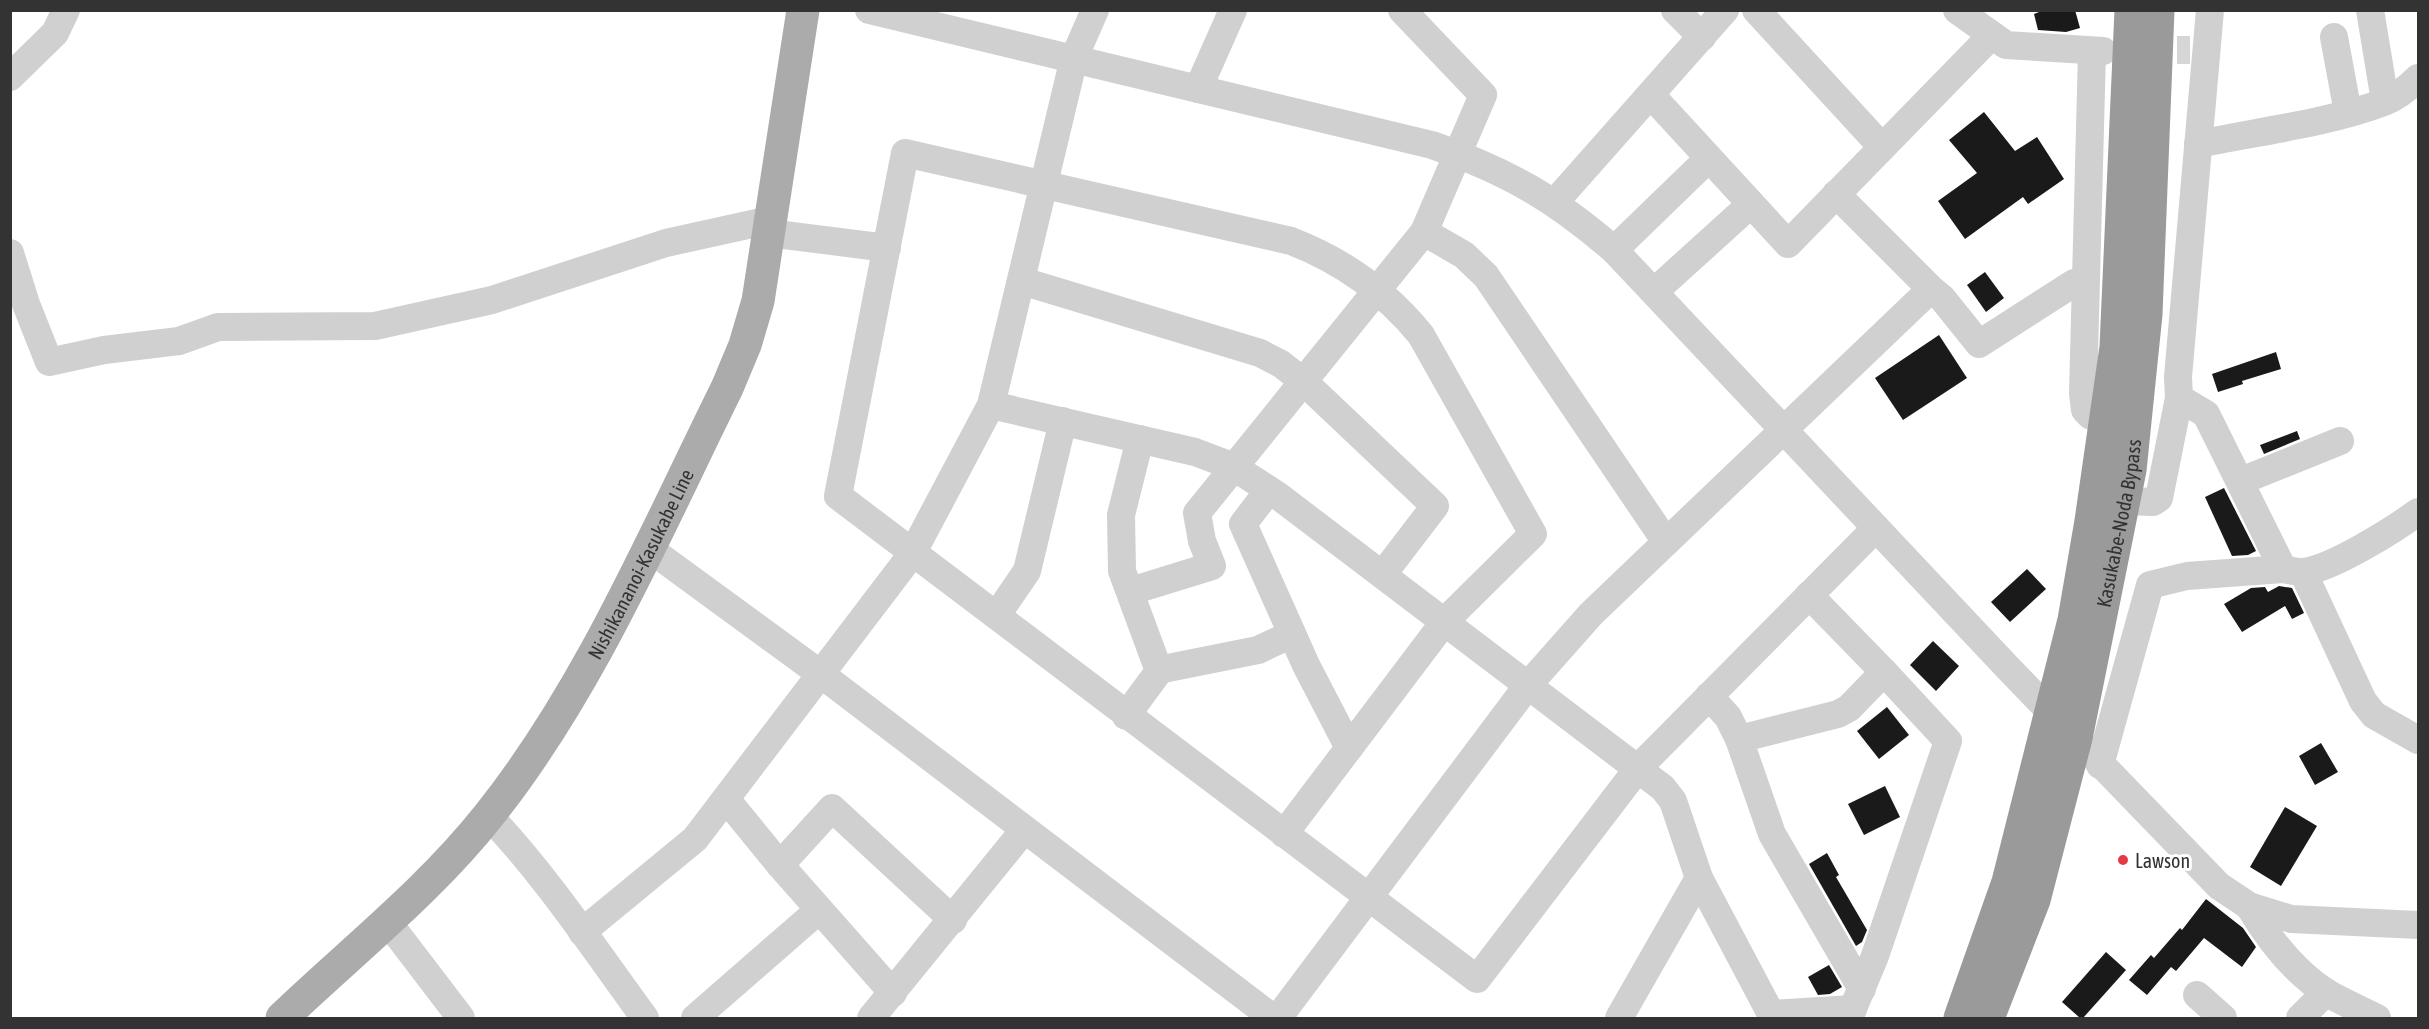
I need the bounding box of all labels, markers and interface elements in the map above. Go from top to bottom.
street label: Kasukabe-Noda Bypass [2091,438,2145,609]
street label: Nishikananoi-Kasukabe Line [582,465,697,663]
place label: Lawson [2135,849,2190,872]
marker: Lawson [2116,853,2130,867]

